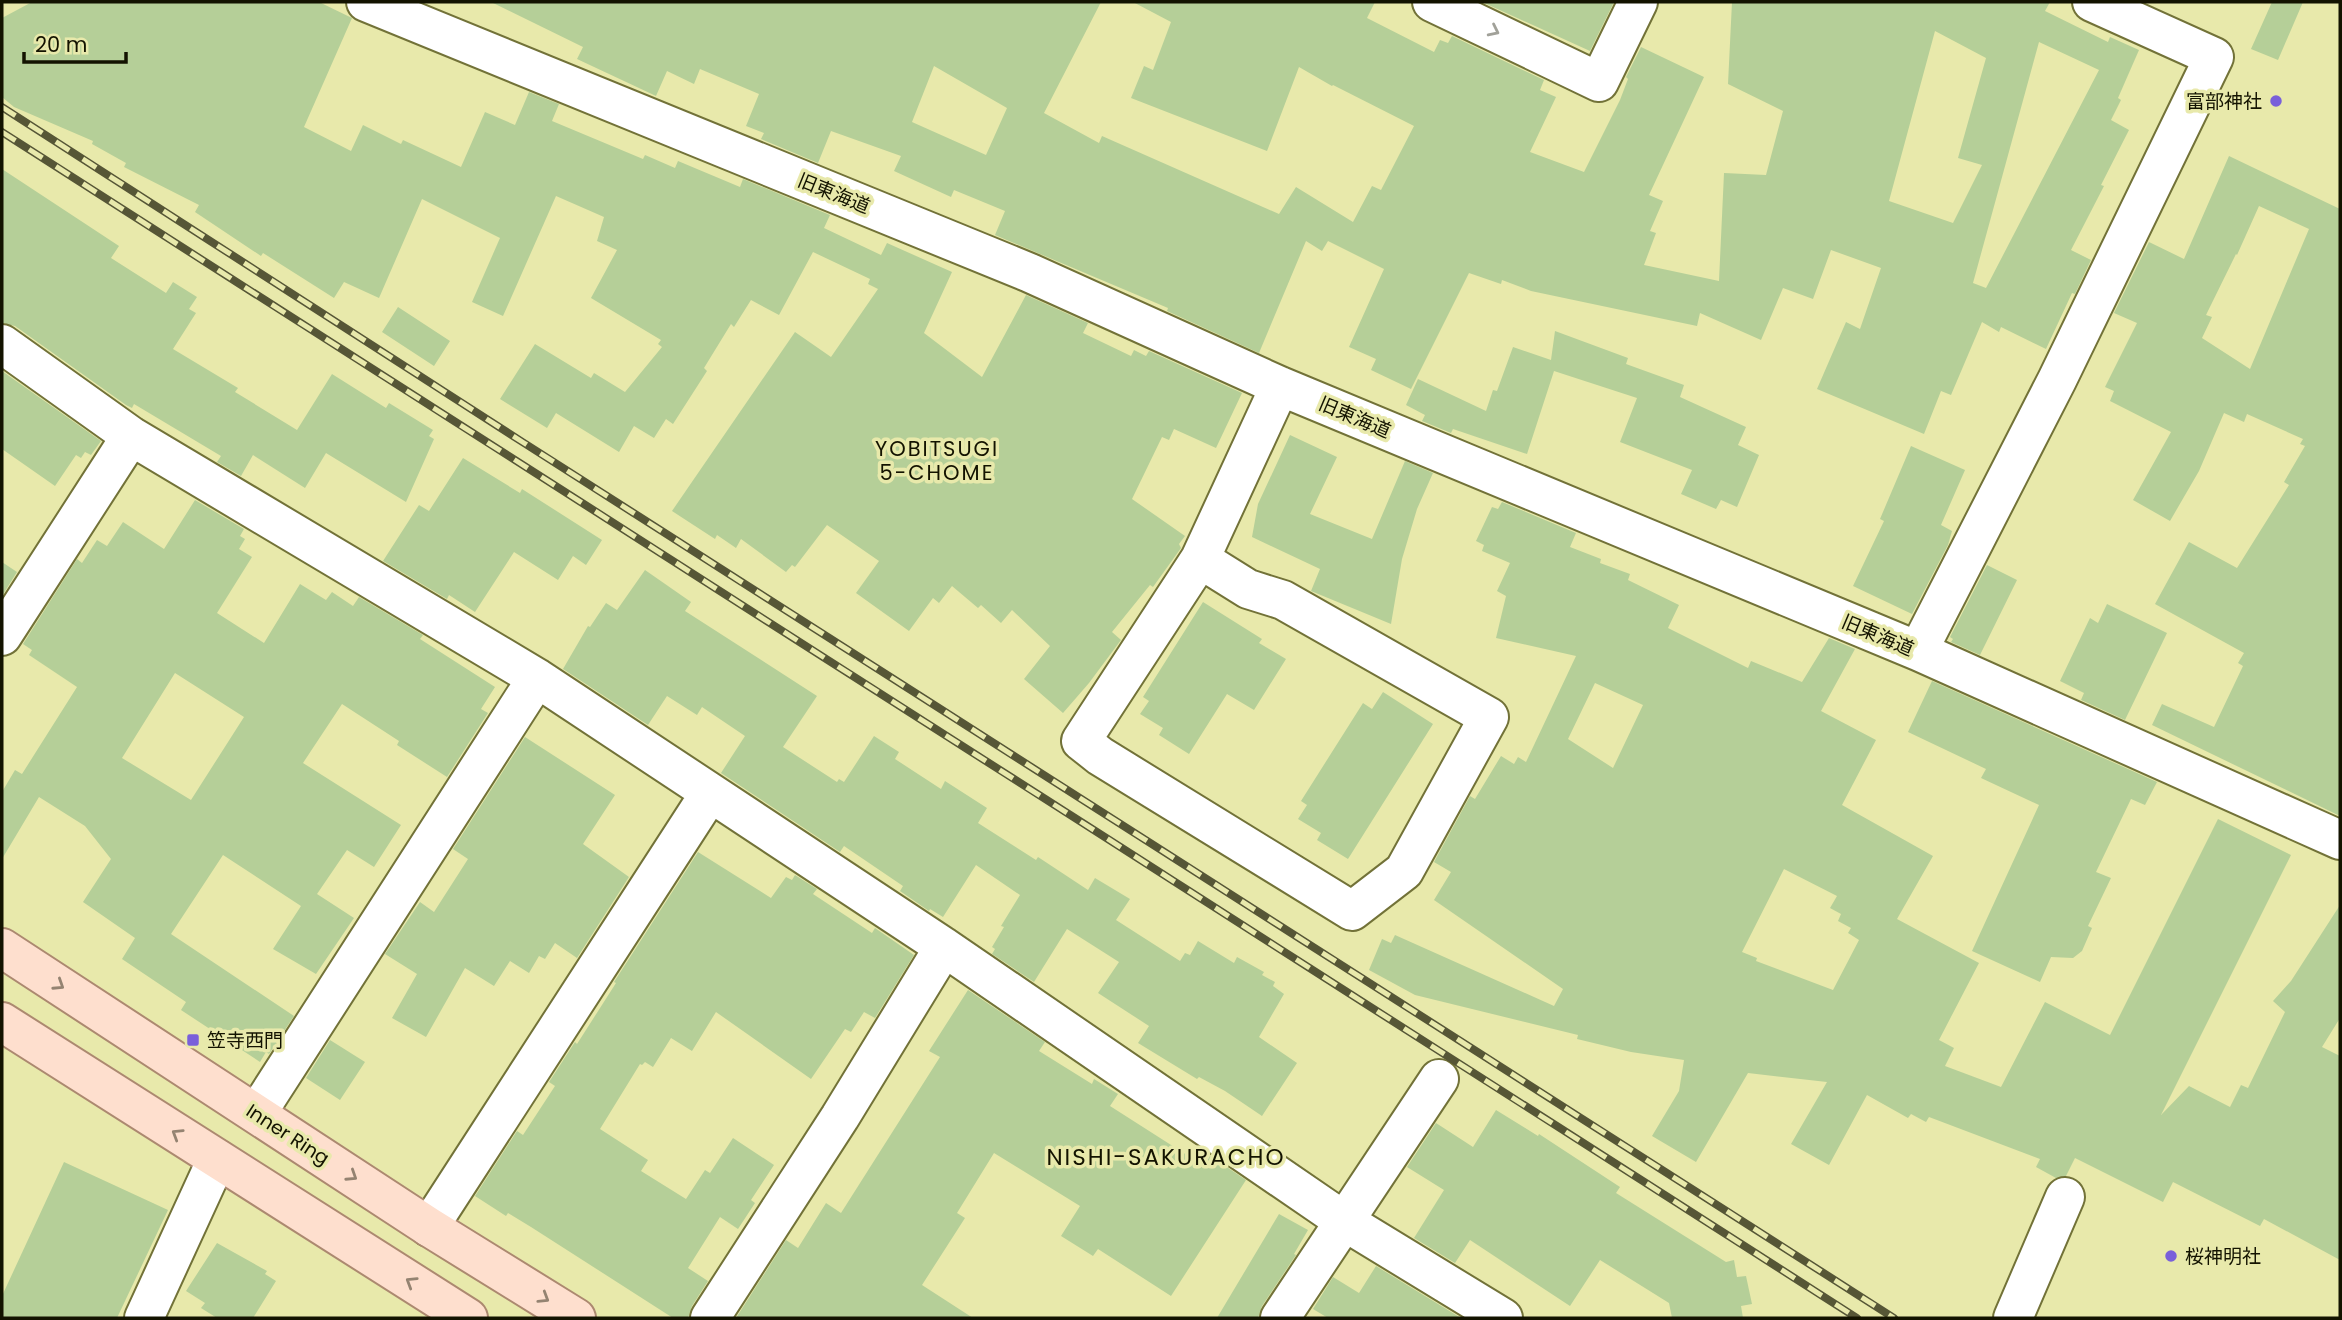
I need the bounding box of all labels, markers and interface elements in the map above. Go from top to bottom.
scale bar [24,21,126,65]
one-way arrow [1487,23,1499,37]
text: 20 m [35,30,88,59]
place label: 富部神社 [2186,88,2262,115]
marker: 富部神社 [2268,93,2284,109]
street label: 旧東海道 [794,167,874,220]
street label: 旧東海道 [1315,390,1395,445]
district label: YOBITSUGI 5-CHOME [875,434,999,487]
street label: 旧東海道 [1838,608,1918,663]
one-way arrow [51,977,64,989]
place label: 笠寺西門 [207,1027,283,1054]
marker: 笠寺西門 [185,1032,201,1048]
street label: Inner Ring [241,1097,335,1171]
one-way arrow [172,1129,185,1142]
district label: NISHI-SAKURACHO [1046,1141,1286,1173]
one-way arrow [344,1168,357,1180]
place label: 桜神明社 [2185,1243,2261,1270]
marker: 桜神明社 [2163,1248,2179,1264]
one-way arrow [405,1277,418,1290]
one-way arrow [537,1290,550,1303]

